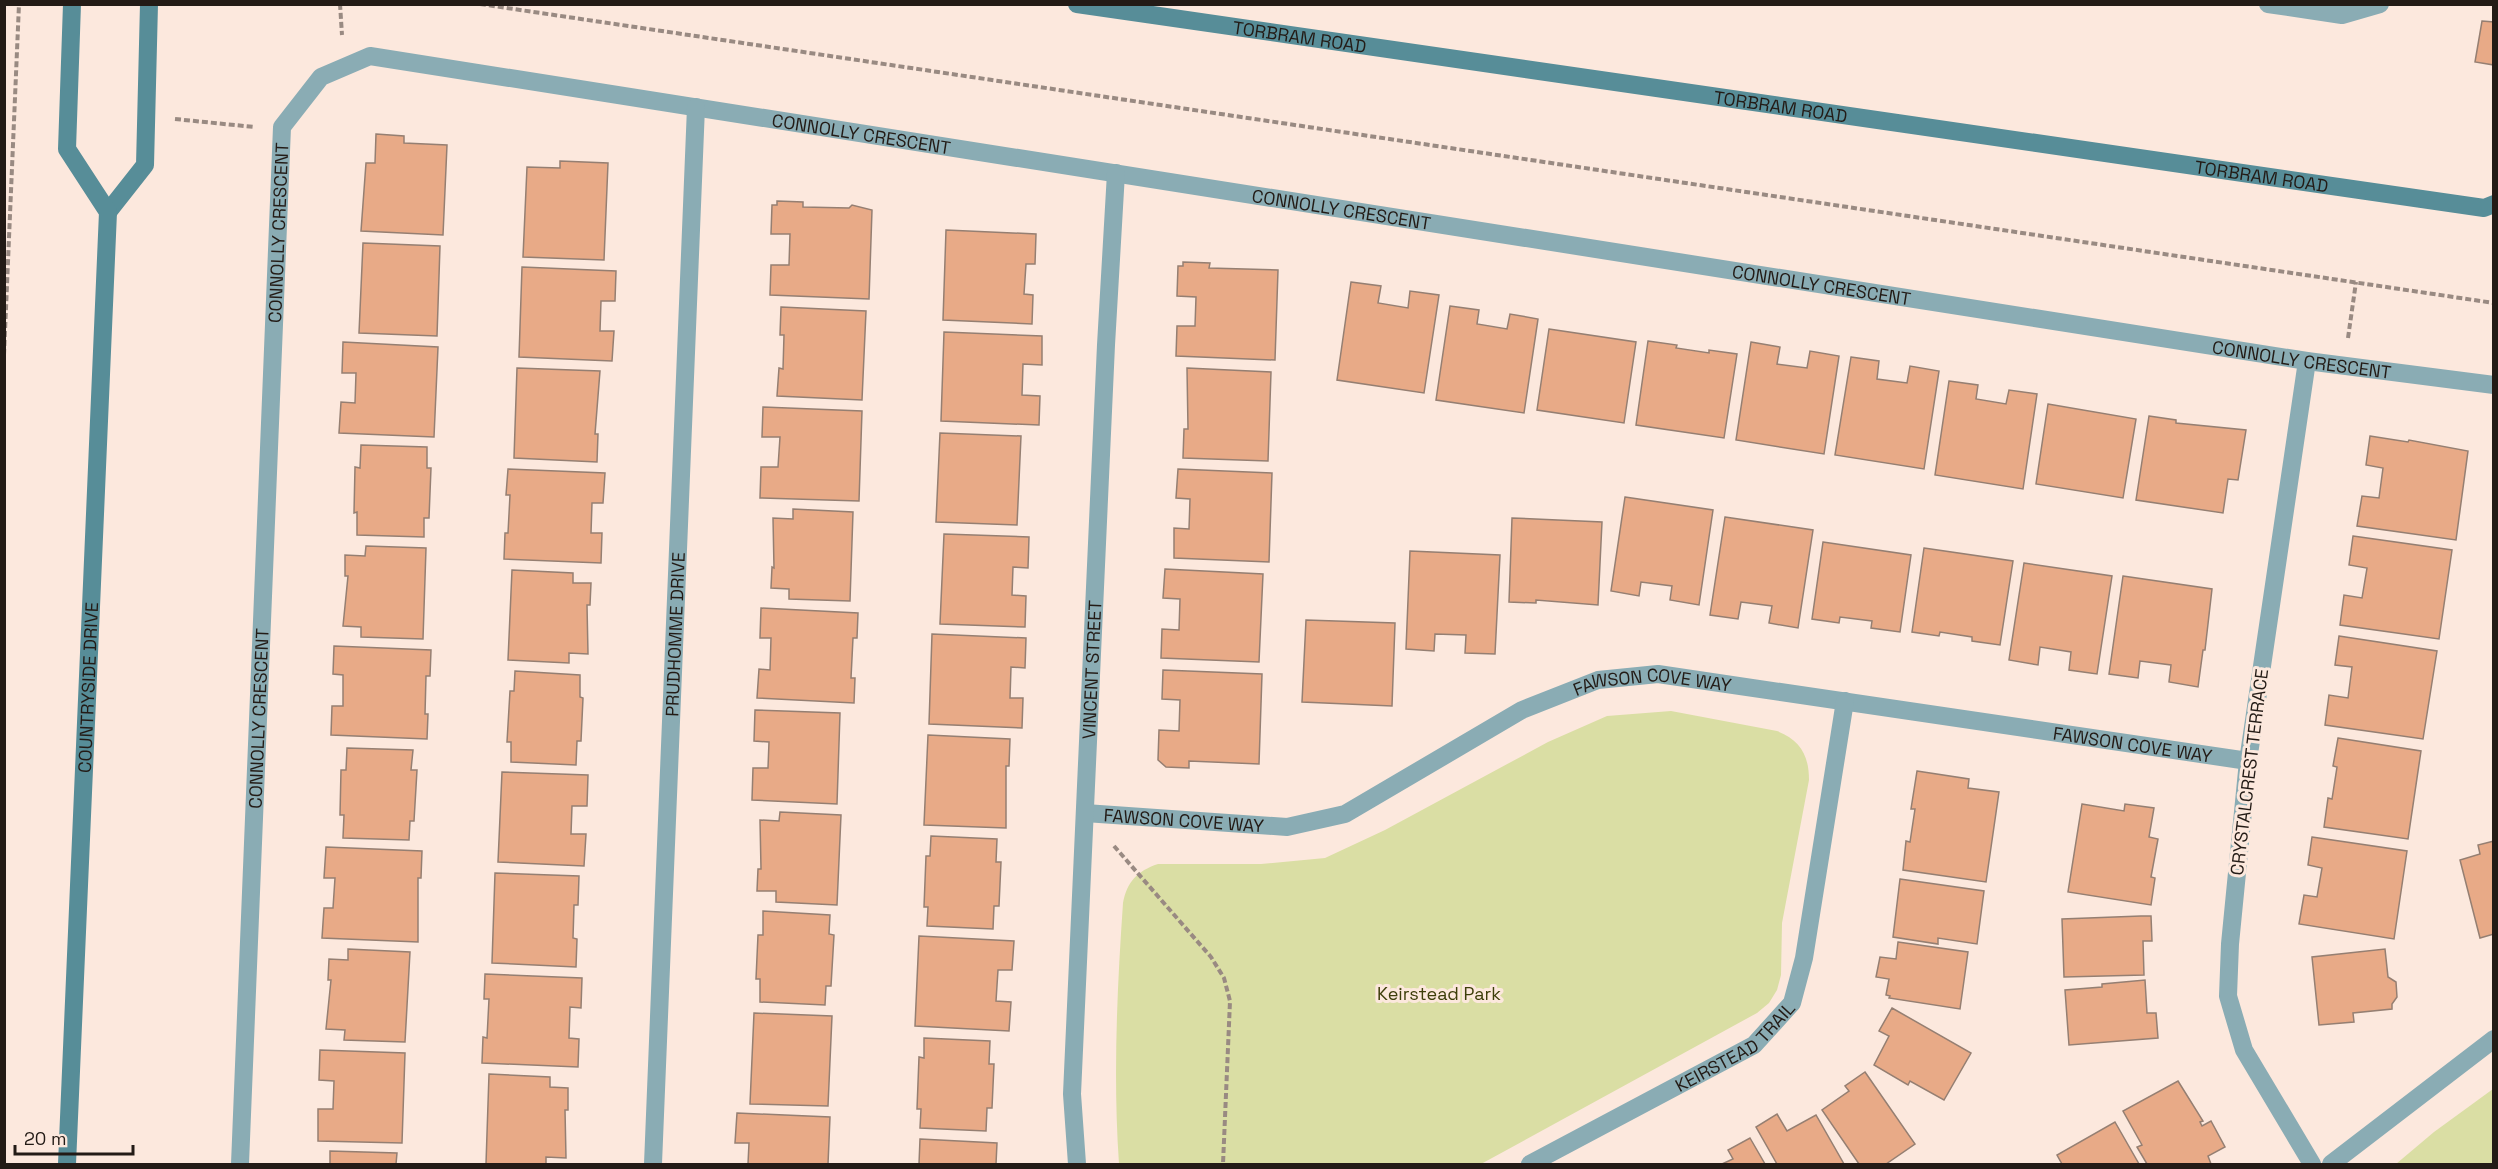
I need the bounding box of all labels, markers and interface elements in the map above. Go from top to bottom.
street label: TORBRAM ROAD [1231,15,1368,57]
street label: TORBRAM ROAD [1712,85,1849,127]
street label: CONNOLLY CRESCENT [770,108,953,159]
street label: CONNOLLY CRESCENT [263,142,293,324]
street label: TORBRAM ROAD [2193,155,2330,197]
street label: CONNOLLY CRESCENT [1250,184,1433,234]
street label: CONNOLLY CRESCENT [1730,259,1913,310]
street label: CONNOLLY CRESCENT [2211,335,2393,383]
street label: PRUDHOMME DRIVE [660,552,689,717]
street label: VINCENT STREET [1077,599,1106,740]
street label: COUNTRYSIDE DRIVE [72,601,103,773]
street label: CONNOLLY CRESCENT [243,627,273,809]
street label: FAWSON COVE WAY [1569,663,1733,700]
street label: CRYSTALCREST TERRACE [2225,667,2273,877]
street label: FAWSON COVE WAY [2052,721,2214,767]
street label: FAWSON COVE WAY [1103,803,1265,837]
park label: Keirstead Park [1377,982,1501,1005]
street label: KEIRSTEAD TRAIL [1671,996,1799,1097]
scale bar [15,1118,134,1156]
text: 20 m [24,1127,67,1150]

